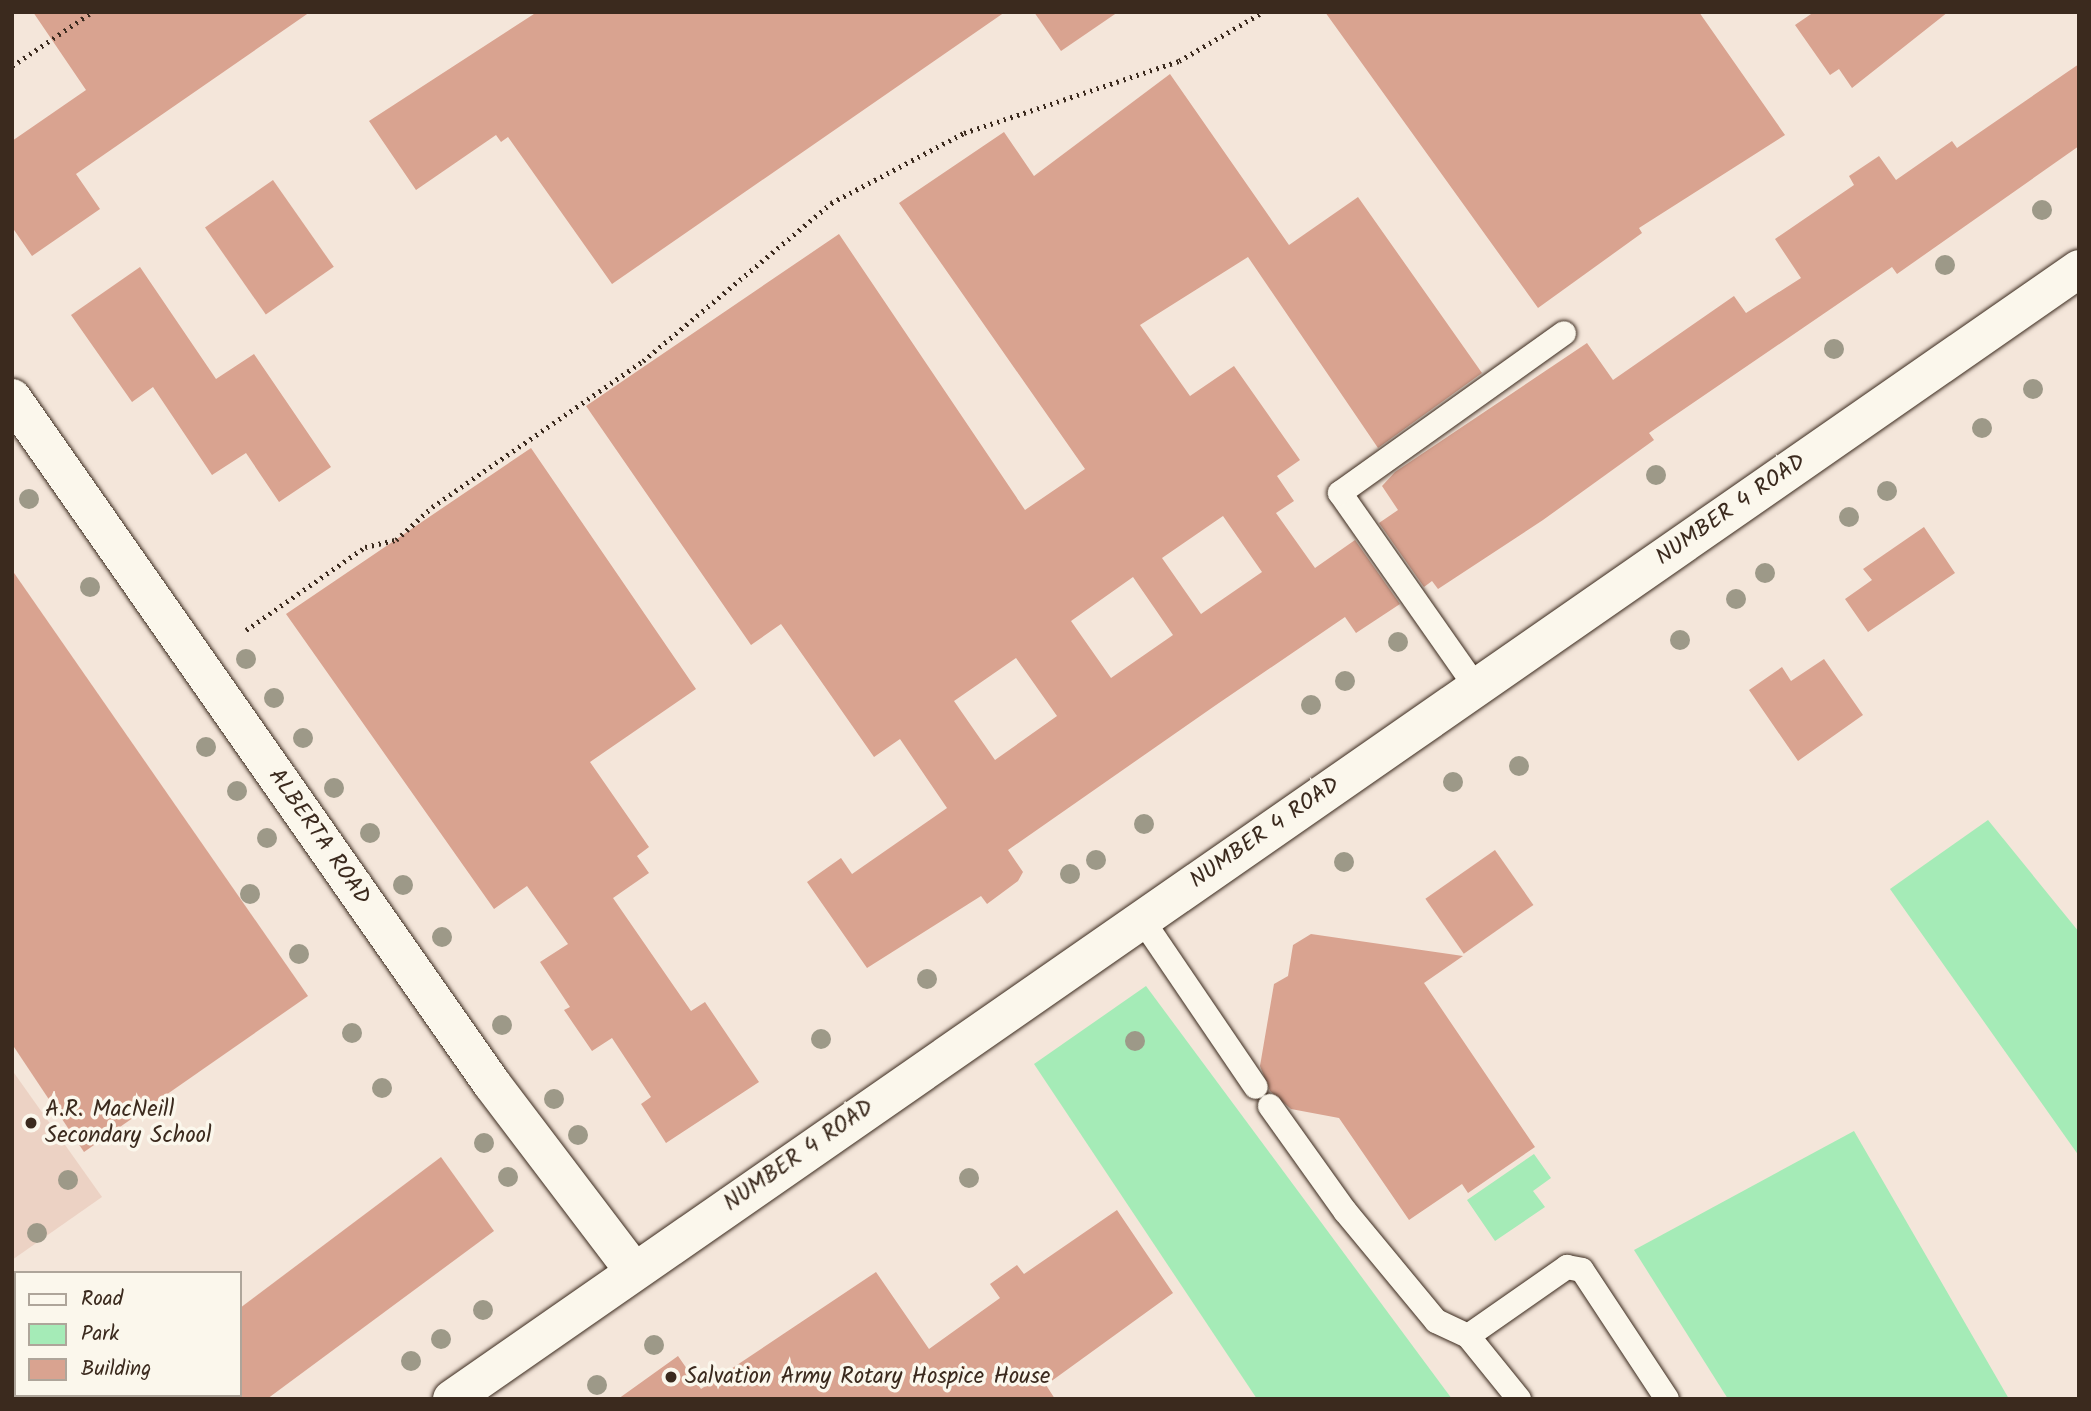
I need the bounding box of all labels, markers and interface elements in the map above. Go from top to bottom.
street label: NUMBER 4 ROAD [1651,448,1811,572]
street label: ALBERTA ROAD [262,764,376,910]
street label: NUMBER 4 ROAD [1185,771,1345,895]
street label: NUMBER 4 ROAD [719,1094,879,1218]
place label: A.R. MacNeill Secondary School [45,1096,212,1150]
marker: A.R. MacNeill Secondary School [23,1115,39,1131]
legend [14,1271,242,1397]
text: Road [81,1283,123,1316]
text: Park [81,1318,119,1351]
text: Building [81,1353,151,1386]
place label: Salvation Army Rotary Hospice House [685,1363,1050,1391]
marker: Salvation Army Rotary Hospice House [663,1369,679,1385]

